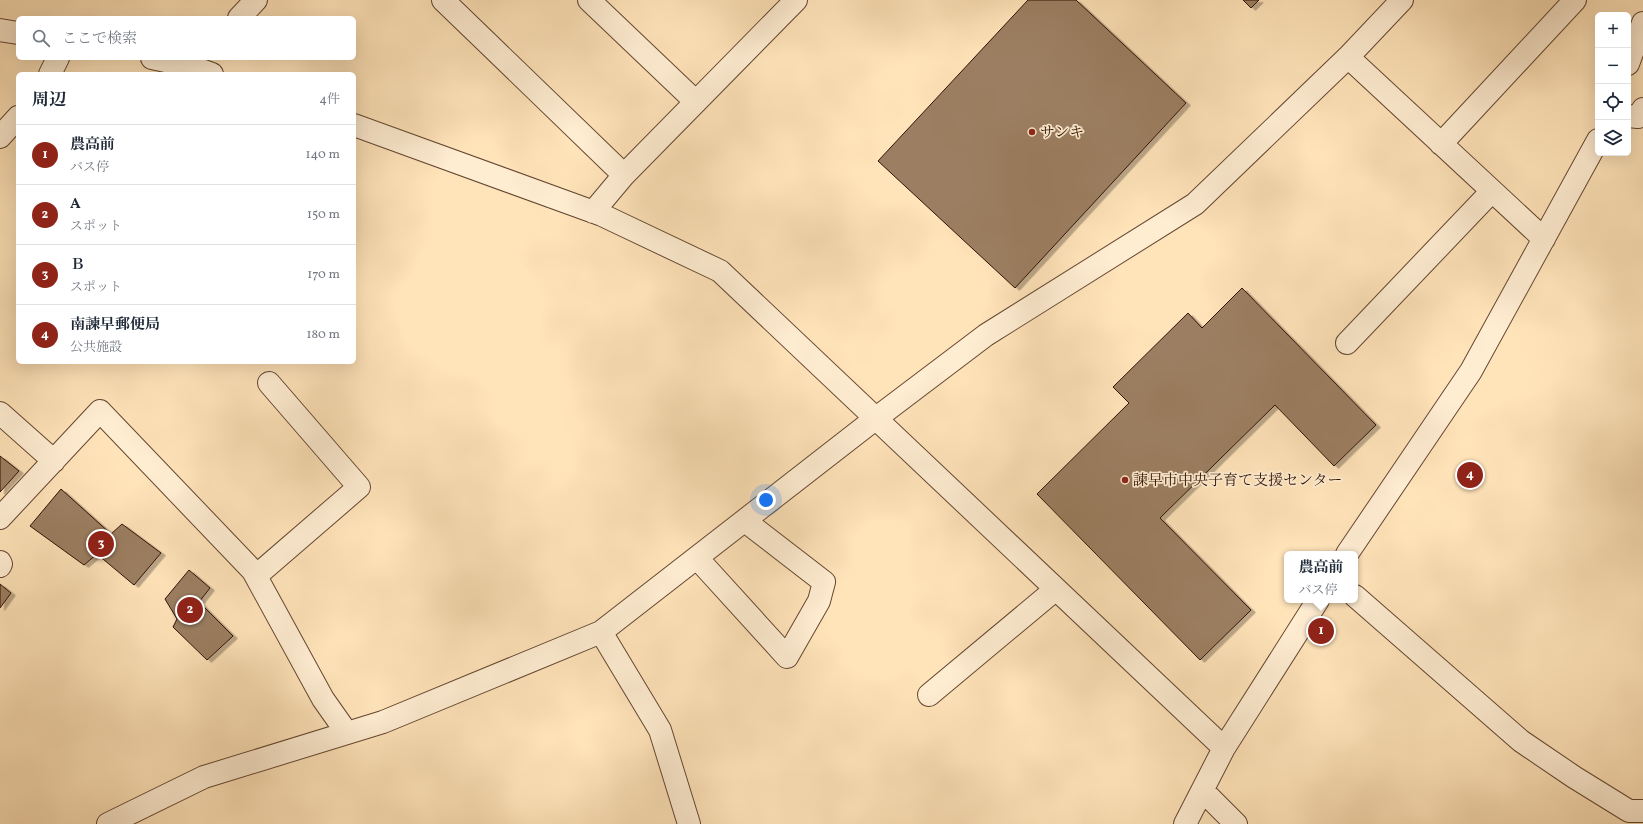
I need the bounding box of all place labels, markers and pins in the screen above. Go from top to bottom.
place label: サンキ [1040,123,1084,144]
marker: サンキ [1027,127,1037,137]
pin: 4 [1457,460,1483,490]
place label: 諫早市中央子育て支援センター [1133,471,1342,492]
marker: 諫早市中央子育て支援センター [1120,475,1130,485]
pin: 3 [88,529,114,559]
pin: 2 [177,595,203,625]
pin: 1 [1308,616,1334,646]

